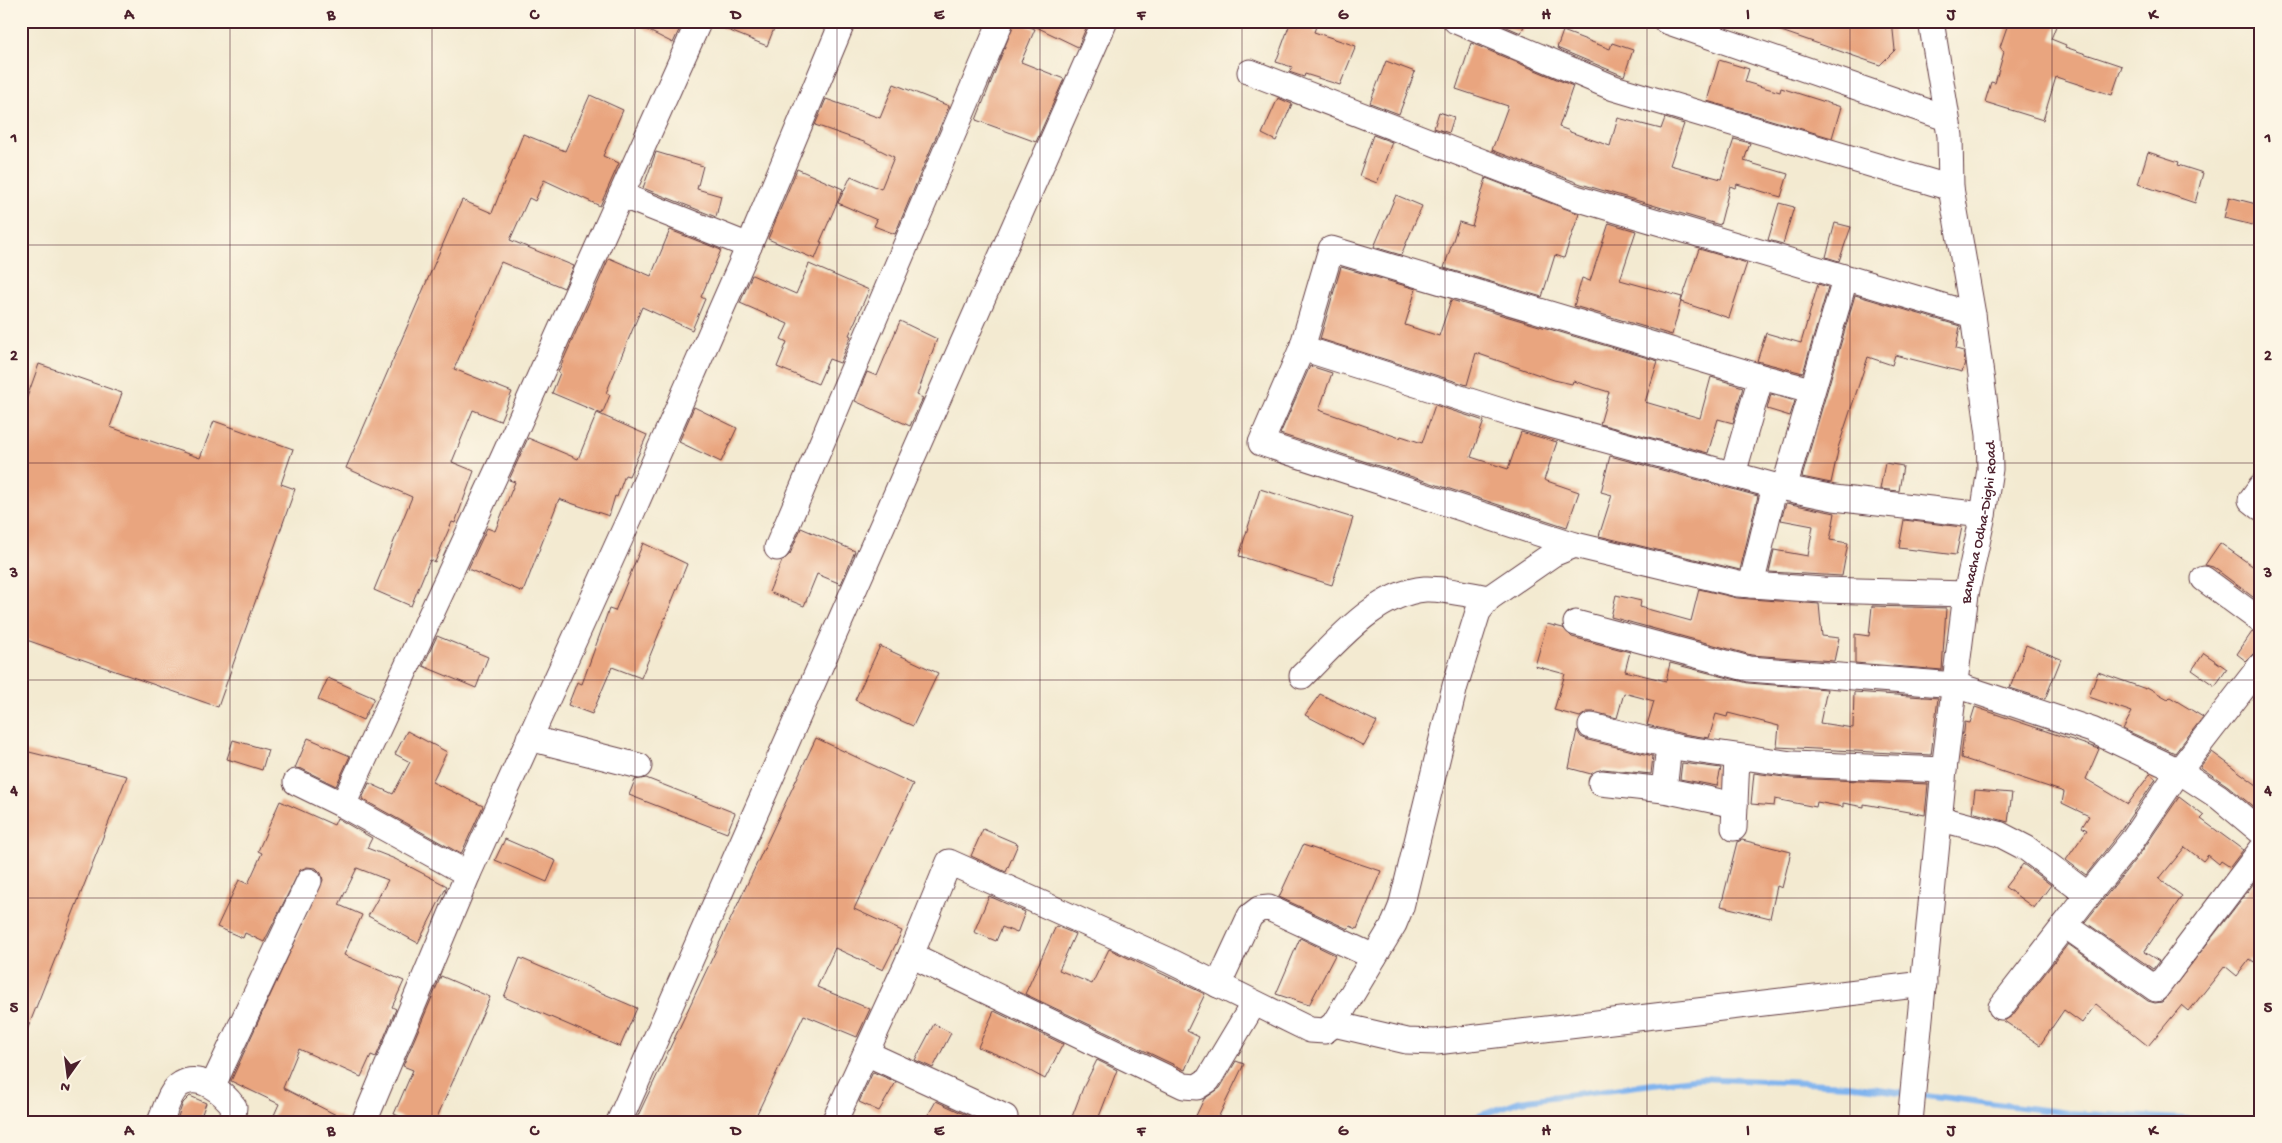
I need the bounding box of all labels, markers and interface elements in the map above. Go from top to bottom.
text: A [123,7,135,26]
text: B [326,7,336,26]
text: C [529,7,540,26]
text: D [729,7,742,26]
text: E [934,7,945,26]
text: F [1136,7,1147,26]
text: G [1338,7,1349,26]
text: H [1541,7,1551,26]
text: I [1746,7,1750,26]
text: J [1946,7,1957,26]
text: K [2148,7,2160,26]
text: 1 [10,130,17,149]
text: 1 [2264,130,2271,149]
text: 2 [10,348,18,367]
text: 2 [2264,348,2272,367]
street label: Banacha Odha-Dighi Road [1958,439,2002,606]
text: 3 [9,565,18,584]
text: 3 [2263,565,2272,584]
text: 4 [9,783,18,802]
text: 4 [2263,783,2272,802]
text: 5 [10,1000,19,1019]
text: 5 [2264,1000,2273,1019]
north arrow [42,1050,92,1100]
text: N [59,1077,72,1096]
text: A [123,1123,135,1142]
text: B [326,1123,336,1142]
text: C [529,1123,540,1142]
text: D [729,1123,742,1142]
text: E [934,1123,945,1142]
text: F [1136,1123,1147,1142]
text: G [1338,1123,1349,1142]
text: H [1541,1123,1551,1142]
text: I [1746,1123,1750,1142]
text: J [1946,1123,1957,1142]
text: K [2148,1123,2160,1142]

